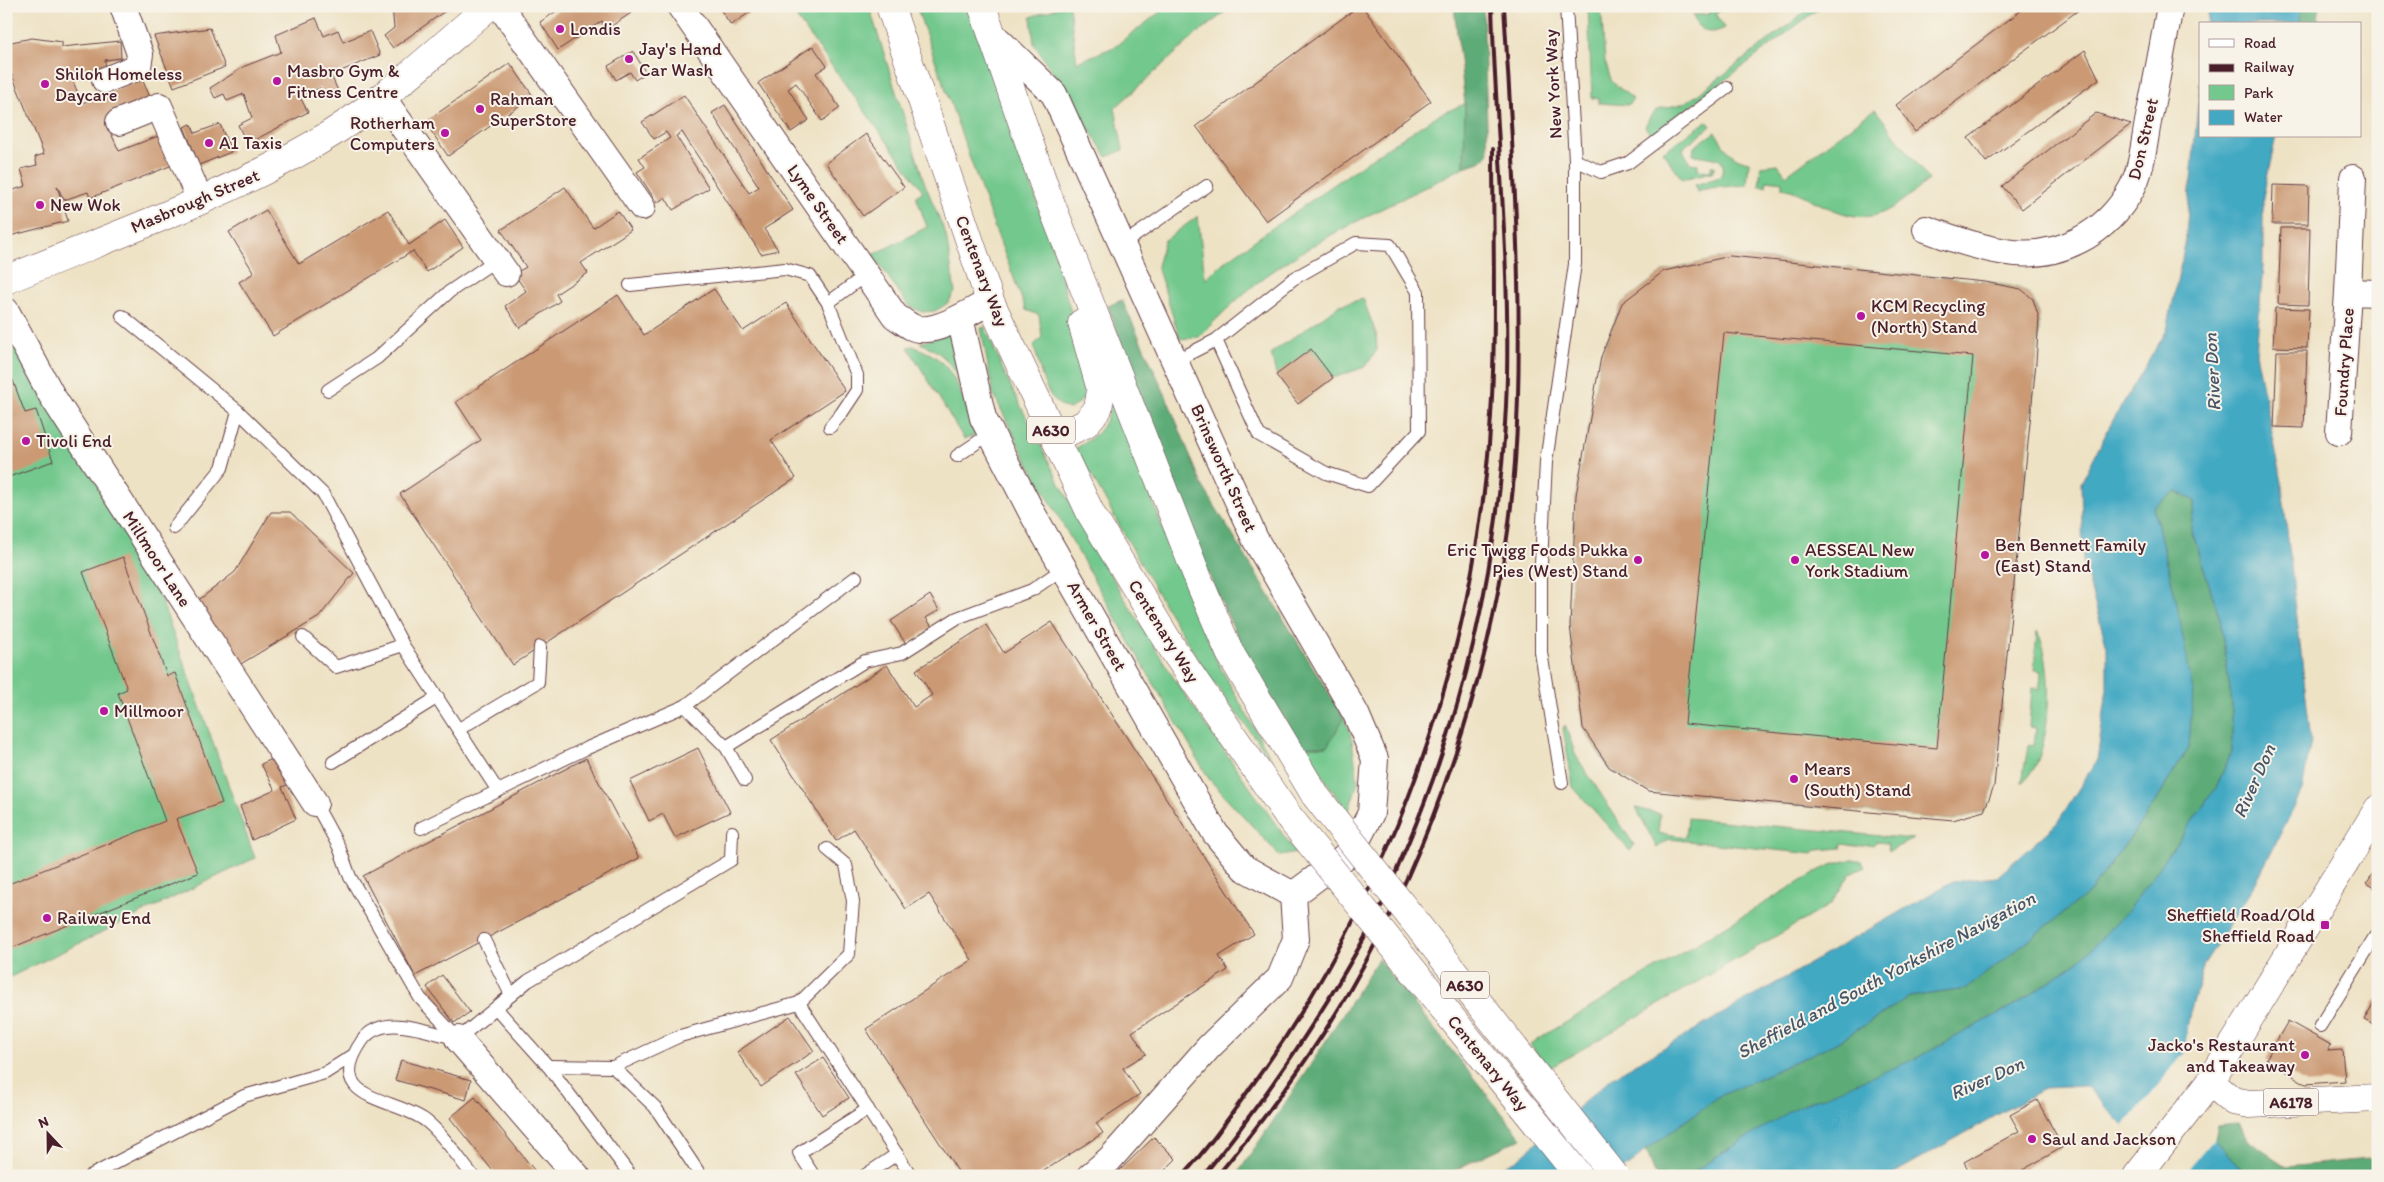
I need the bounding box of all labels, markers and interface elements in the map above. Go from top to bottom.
place label: Londis [570,18,621,40]
legend [2199,22,2362,138]
marker: Londis [554,23,566,35]
street label: New York Way [1539,28,1567,139]
text: Road [2244,34,2277,52]
place label: Jay's Hand Car Wash [639,38,722,81]
marker: Jay's Hand Car Wash [623,53,635,65]
text: Railway [2244,58,2294,76]
place label: Masbro Gym & Fitness Centre [287,60,400,103]
place label: Shiloh Homeless Daycare [55,63,182,106]
marker: Masbro Gym & Fitness Centre [271,75,283,87]
marker: Shiloh Homeless Daycare [39,78,51,90]
text: Park [2244,84,2274,102]
place label: Rahman SuperStore [490,88,577,131]
street label: Don Street [2123,96,2163,182]
marker: Rahman SuperStore [474,103,486,115]
text: Water [2244,108,2283,126]
place label: Rotherham Computers [350,112,435,155]
marker: Rotherham Computers [439,127,451,139]
place label: A1 Taxis [219,132,282,154]
marker: A1 Taxis [203,137,215,149]
street label: Lyme Street [783,160,854,248]
street label: Masbrough Street [127,164,263,238]
place label: New Wok [50,194,121,216]
marker: New Wok [34,199,46,211]
street label: Centenary Way [951,212,1013,330]
place label: KCM Recycling (North) Stand [1871,295,1986,338]
street label: Foundry Place [2329,307,2359,417]
marker: KCM Recycling (North) Stand [1855,310,1867,322]
water label: River Don [2198,332,2226,412]
street label: Brinsworth Street [1186,401,1262,536]
road number: A630 [1027,416,1075,444]
place label: Tivoli End [36,430,112,452]
marker: Tivoli End [20,435,32,447]
street label: Millmoor Lane [118,507,196,611]
place label: Ben Bennett Family (East) Stand [1995,534,2147,577]
place label: Eric Twigg Foods Pukka Pies (West) Stand [1447,539,1629,582]
place label: AESSEAL New York Stadium [1805,539,1914,582]
marker: Ben Bennett Family (East) Stand [1979,549,1991,561]
marker: Eric Twigg Foods Pukka Pies (West) Stand [1632,554,1644,566]
marker: AESSEAL New York Stadium [1789,554,1801,566]
street label: Centenary Way [1124,575,1205,687]
street label: Armer Street [1062,577,1132,675]
place label: Millmoor [114,700,184,722]
marker: Millmoor [98,705,110,717]
water label: River Don [2228,740,2280,821]
place label: Mears (South) Stand [1804,758,1911,801]
marker: Mears (South) Stand [1788,773,1800,785]
water label: Sheffield and South Yorkshire Navigation [1733,886,2039,1064]
place label: Sheffield Road/Old Sheffield Road [2167,904,2315,947]
place label: Railway End [57,907,151,929]
marker: Railway End [41,912,53,924]
marker: Sheffield Road/Old Sheffield Road [2319,919,2331,931]
road number: A630 [1441,972,1489,998]
street label: Centenary Way [1442,1010,1534,1116]
place label: Jacko's Restaurant and Takeaway [2148,1034,2296,1077]
marker: Jacko's Restaurant and Takeaway [2299,1049,2311,1061]
water label: River Don [1947,1052,2028,1104]
road number: A6178 [2264,1088,2318,1116]
north arrow [22,1110,72,1160]
text: N [36,1113,51,1132]
place label: Saul and Jackson [2042,1128,2176,1150]
marker: Saul and Jackson [2026,1133,2038,1145]

